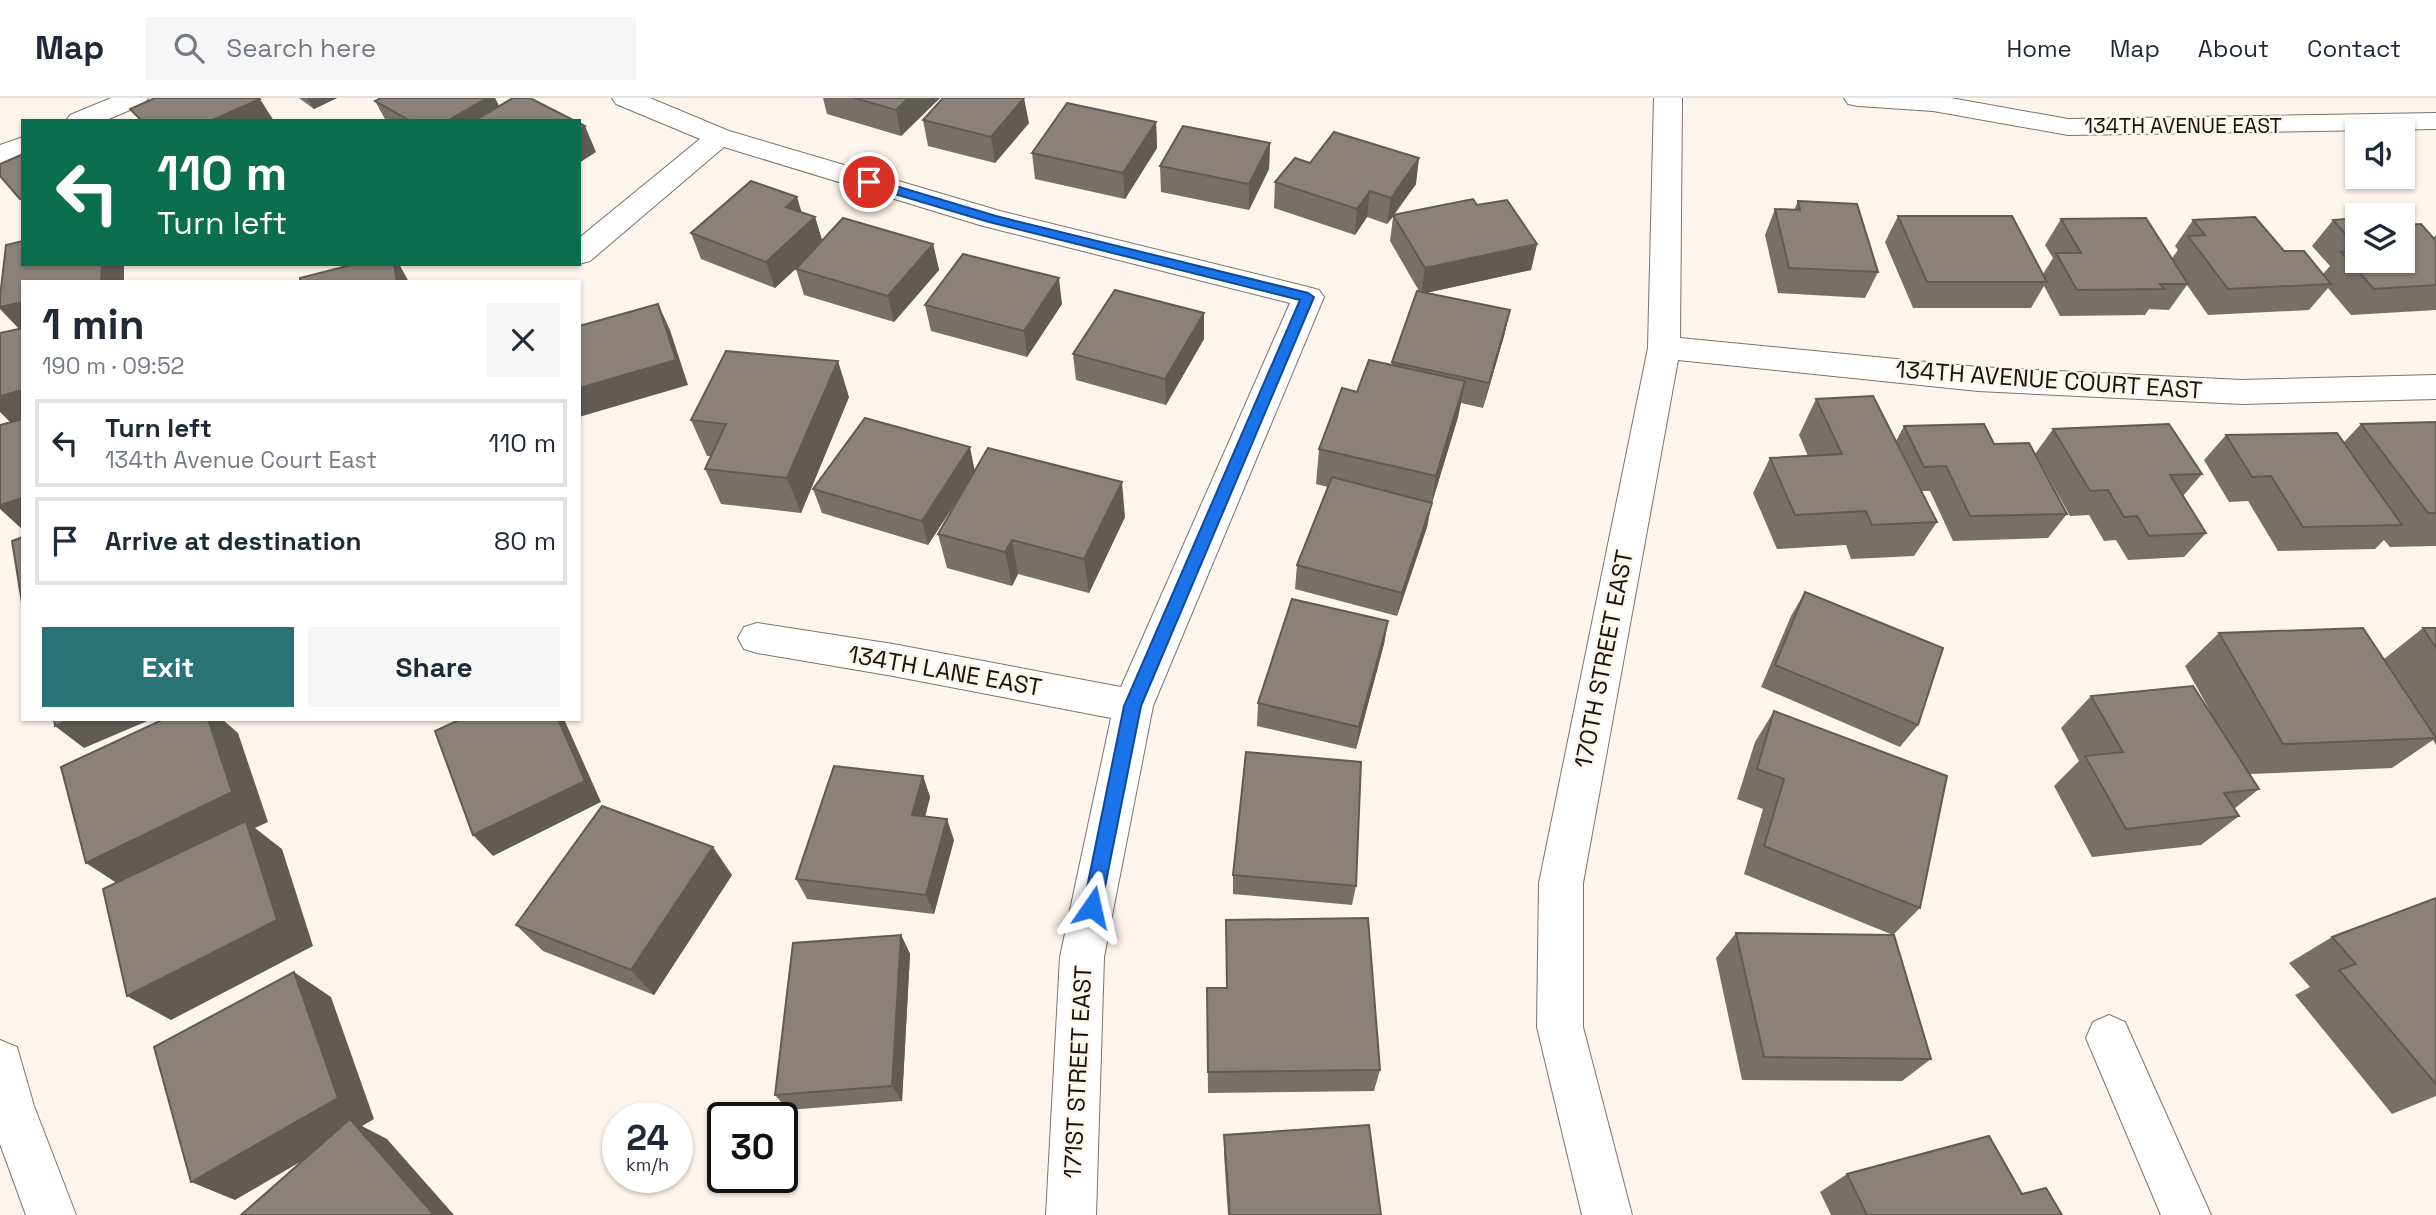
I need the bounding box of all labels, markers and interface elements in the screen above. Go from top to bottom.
search box [146,17,636,80]
text: Map [35,27,104,69]
icon: search [170,29,208,67]
text: Search here [226,31,376,65]
text: Home [2006,33,2072,64]
text: Map [2110,33,2160,64]
text: About [2198,33,2269,64]
text: Contact [2307,33,2401,64]
street label: 134TH AVENUE EAST [2084,112,2282,139]
map controls [2345,119,2415,273]
button: sound [2345,119,2415,189]
text: 110 m [157,142,287,204]
icon: left [42,147,133,238]
pin [839,152,899,212]
icon: arrive [850,163,888,201]
text: Turn left [157,203,287,243]
button: layers [2345,203,2415,273]
text: 1 min [42,298,145,351]
button: close [486,303,560,377]
text: 190 m · 09:52 [42,351,184,381]
street label: 134TH AVENUE COURT EAST [1894,353,2204,406]
text: Turn left [105,411,212,445]
icon: left [46,424,84,462]
text: 110 m [489,426,556,460]
text: 134th Avenue Court East [105,445,377,475]
icon: arrive [46,522,84,560]
text: Arrive at destination [105,524,362,558]
text: 80 m [494,524,556,558]
street label: 170TH STREET EAST [1567,547,1640,771]
button: Exit [42,627,294,707]
button: Share [308,627,560,707]
street label: 134TH LANE EAST [846,638,1044,703]
position arrow [1055,870,1129,944]
street label: 171ST STREET EAST [1056,964,1099,1179]
speed limit sign: 30 [707,1102,798,1193]
text: 24 [626,1116,669,1160]
text: km/h [626,1153,669,1176]

